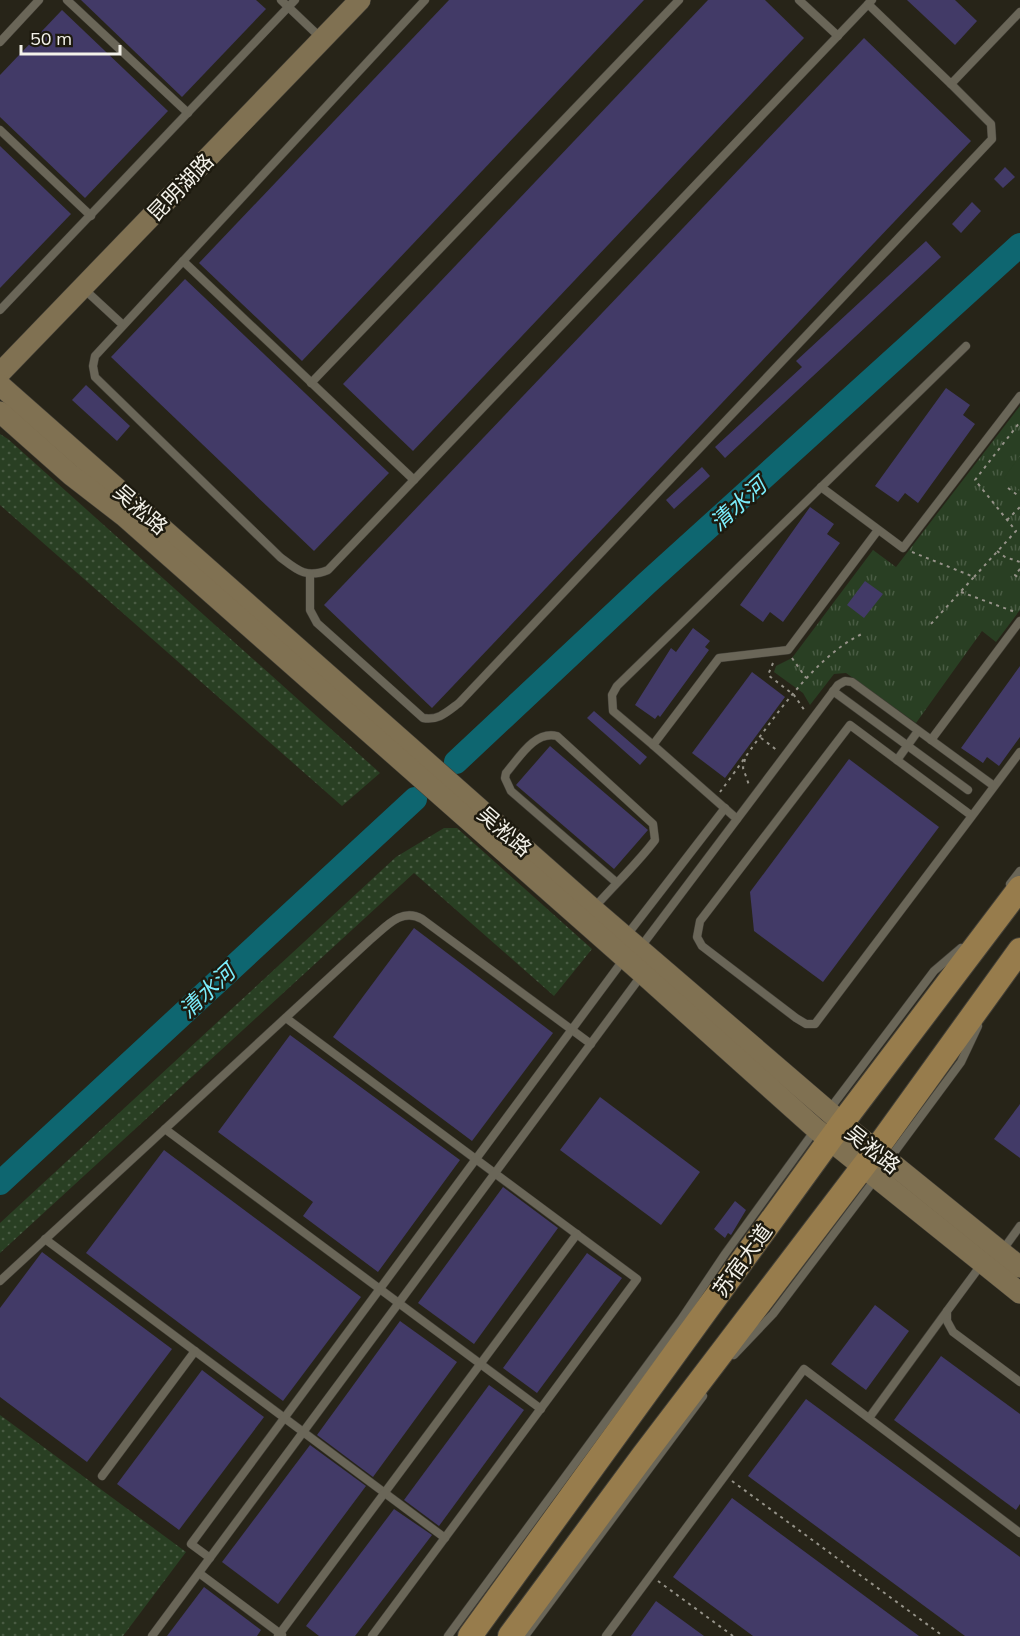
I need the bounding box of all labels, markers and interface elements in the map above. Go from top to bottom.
scale bar [21,18,120,56]
text: 50 m [30,27,72,50]
street label: 昆明湖路 [141,148,219,226]
water label: 清水河 [704,469,775,536]
street label: 吴淞路 [109,479,173,539]
street label: 吴淞路 [473,801,537,861]
water label: 清水河 [173,956,244,1024]
street label: 吴淞路 [840,1119,906,1179]
street label: 苏宿大道 [707,1218,777,1302]

